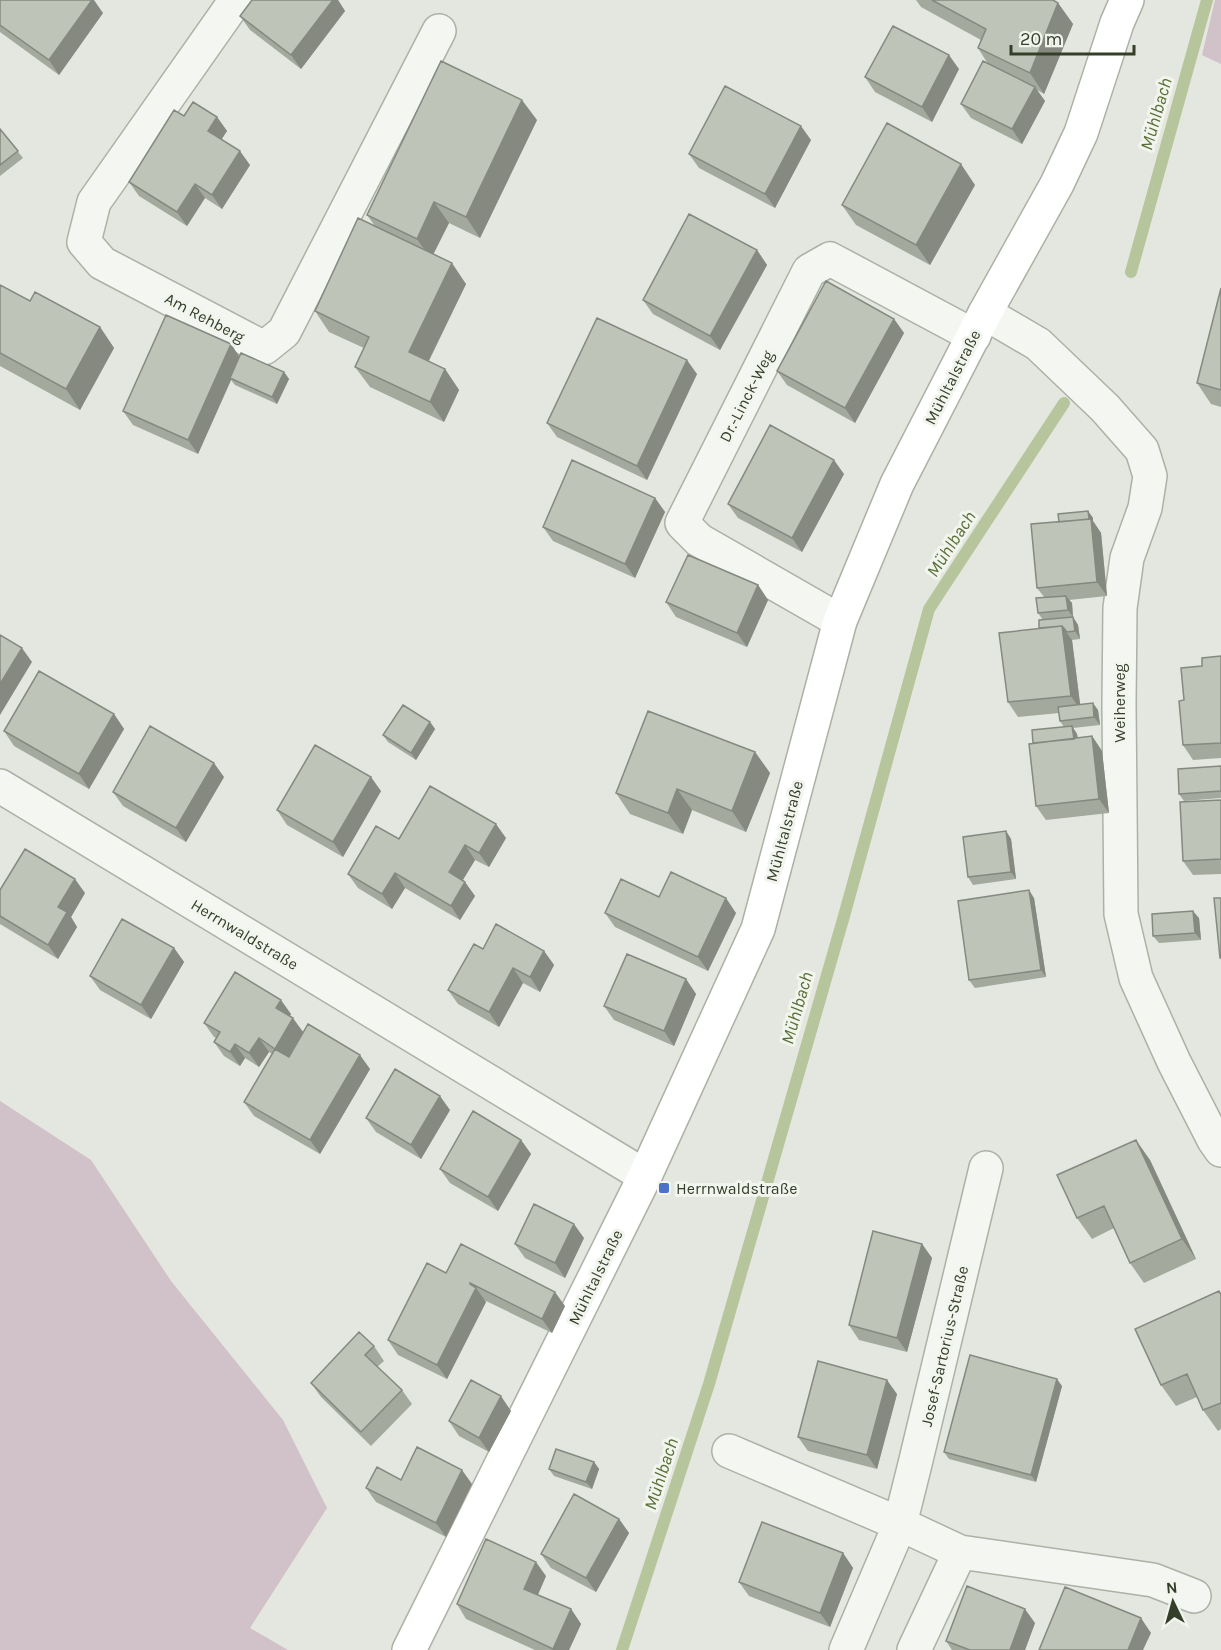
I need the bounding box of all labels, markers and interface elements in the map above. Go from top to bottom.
scale bar [1011,18,1134,56]
text: 20 m [1020,28,1062,50]
water label: Mühlbach [1135,75,1177,153]
street label: Am Rehberg [162,288,248,346]
street label: Mühltalstraße [920,327,984,428]
street label: Dr.-Linck-Weg [715,347,778,445]
water label: Mühlbach [921,507,981,581]
street label: Weiherweg [1110,663,1129,743]
street label: Mühltalstraße [762,779,807,884]
street label: Herrnwaldstraße [188,895,302,974]
water label: Mühlbach [776,969,818,1047]
place label: Herrnwaldstraße [676,1179,798,1198]
marker: Herrnwaldstraße [657,1181,671,1195]
street label: Mühltalstraße [564,1226,627,1328]
street label: Josef-Sartorius-Straße [917,1264,972,1428]
water label: Mühlbach [639,1435,683,1513]
north arrow [1143,1572,1203,1632]
text: N [1165,1578,1178,1598]

